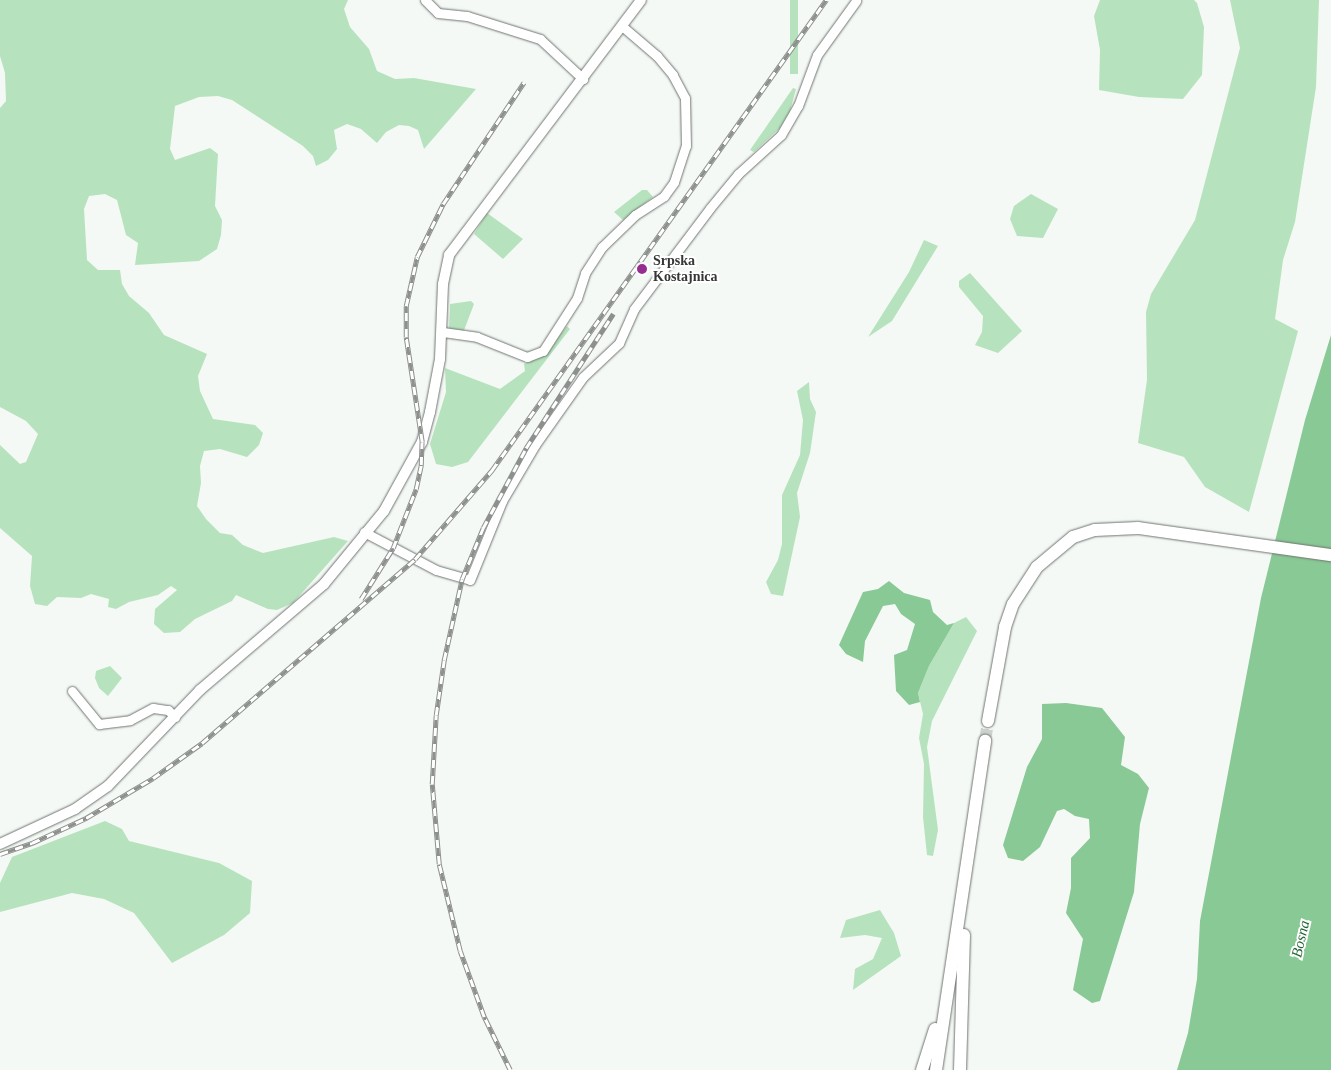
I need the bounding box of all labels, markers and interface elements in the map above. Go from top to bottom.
place label: Srpska Kostajnica [653,253,718,286]
marker: Srpska Kostajnica [635,262,649,276]
water label: Bosna [1288,919,1314,959]

